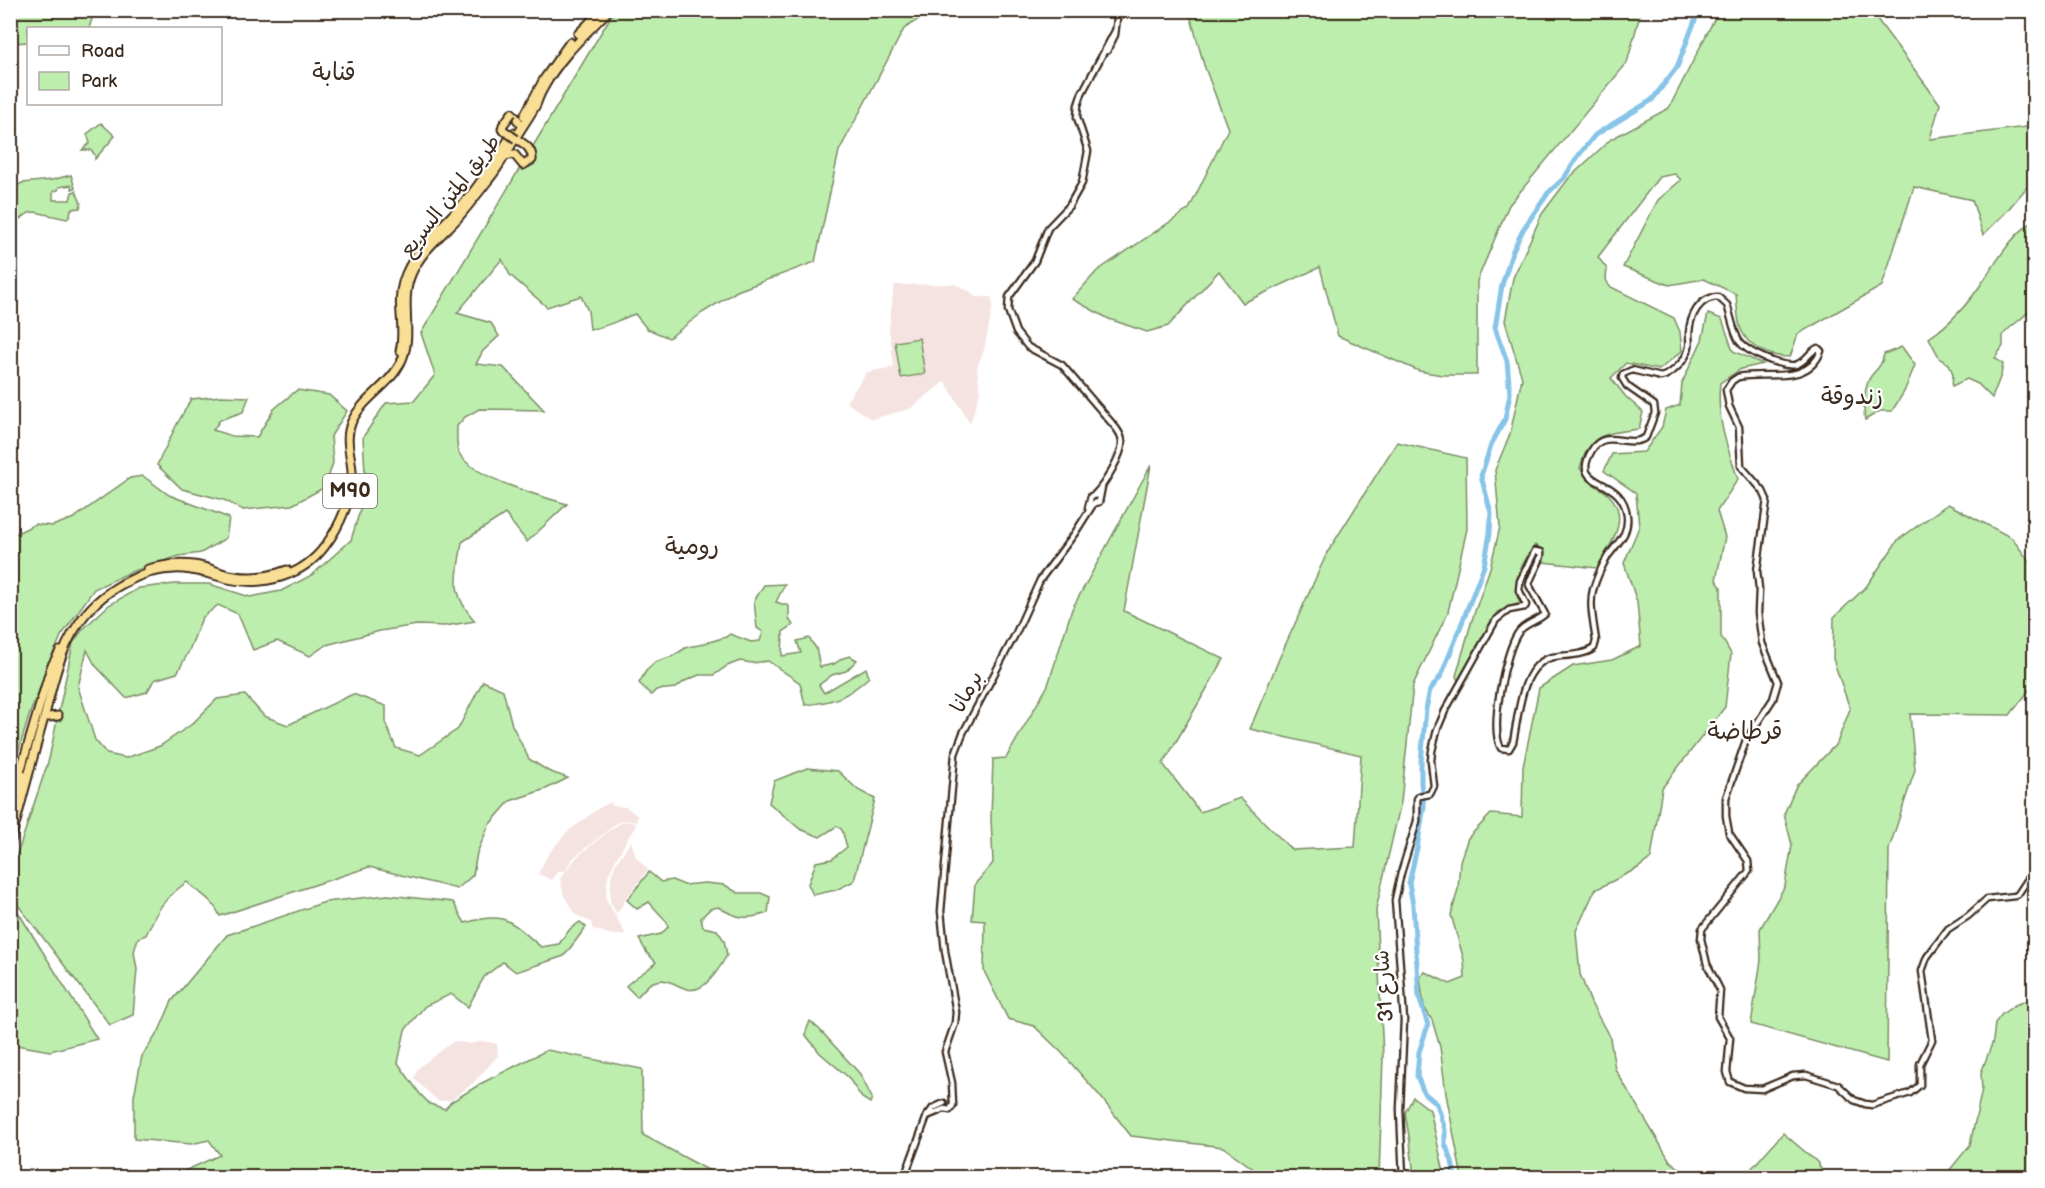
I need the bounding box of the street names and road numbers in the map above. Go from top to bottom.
street label: طريق المتن السريع [394,130,507,263]
road number: M90 [323,474,377,508]
street label: برمانا [945,667,989,717]
street label: شارع 31 [1369,949,1401,1023]

